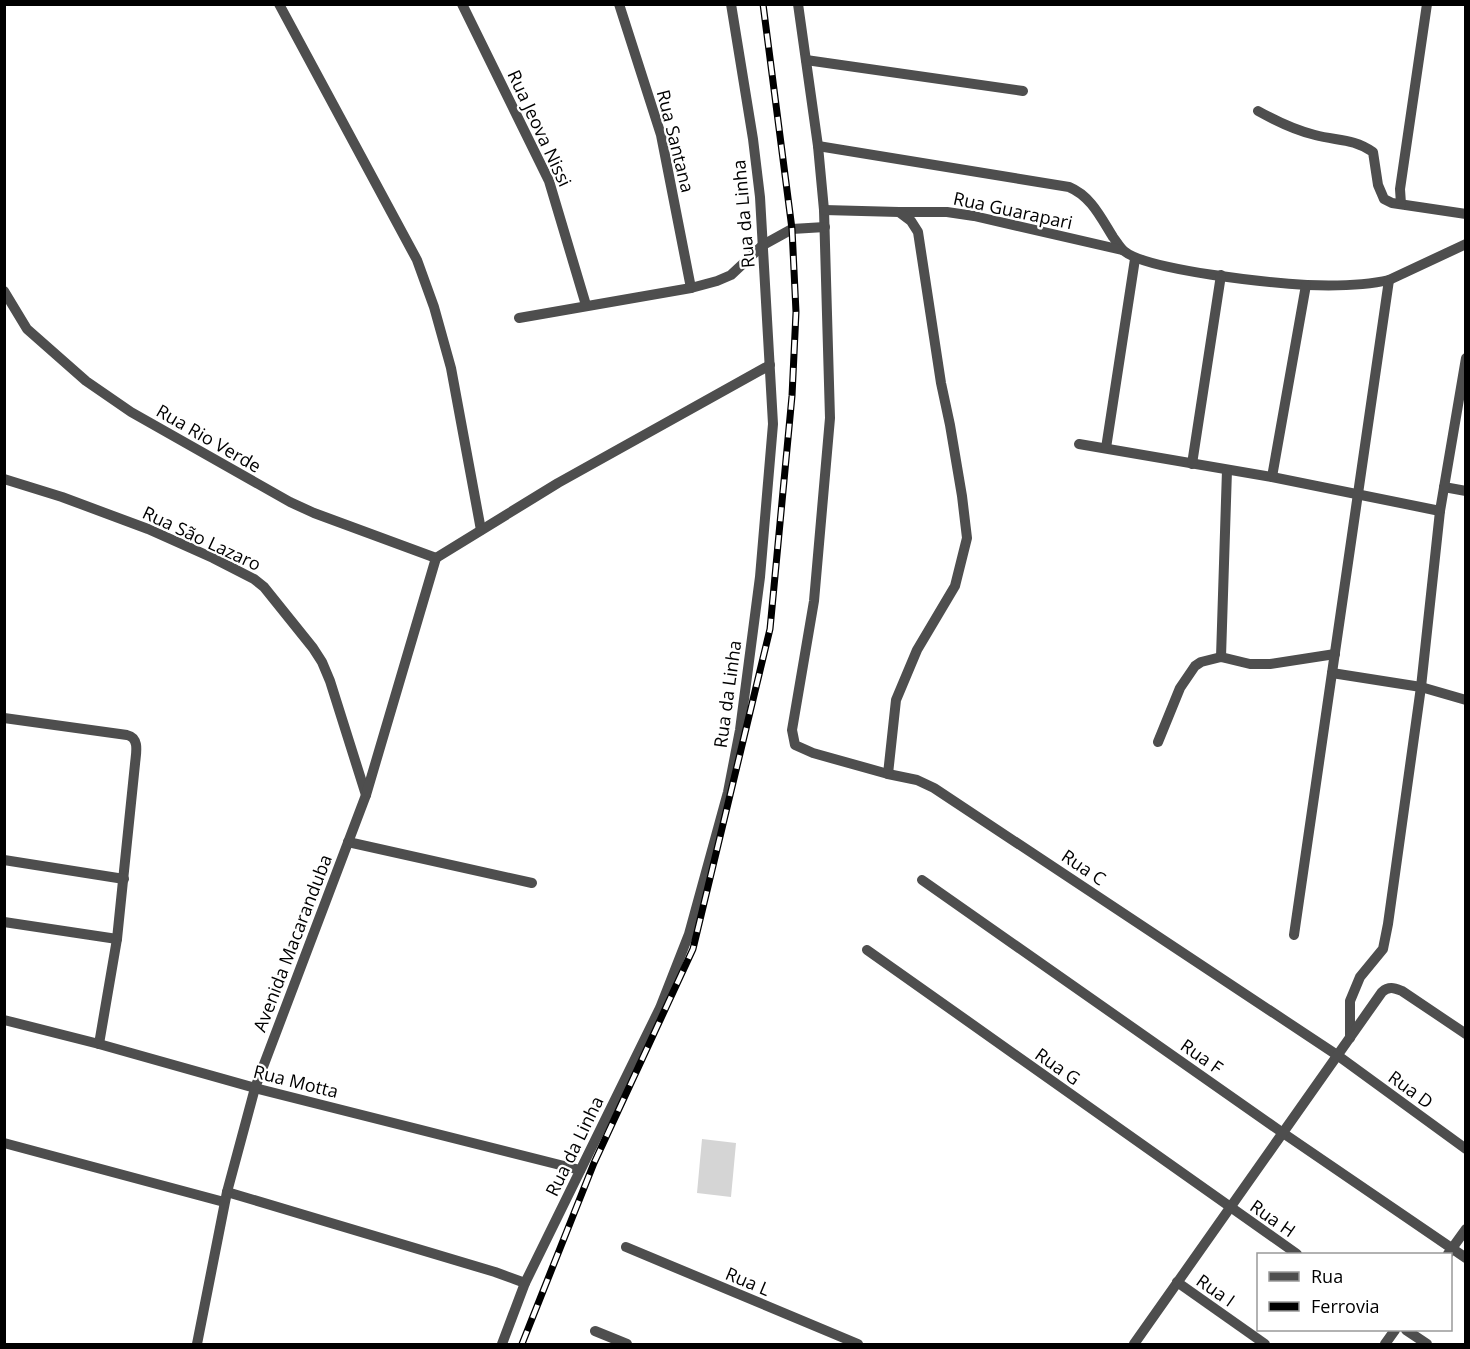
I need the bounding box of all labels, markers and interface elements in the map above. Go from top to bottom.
street label: Rua Jeova Nissi [502,66,578,190]
street label: Rua Santana [652,87,700,195]
street label: Rua da Linha [726,159,760,269]
street label: Rua Guarapari [951,186,1075,234]
street label: Rua Rio Verde [152,398,266,478]
street label: Rua São Lazaro [139,500,265,576]
street label: Rua da Linha [708,639,746,749]
street label: Rua C [1057,844,1111,890]
street label: Avenida Macaranduba [247,851,337,1035]
street label: Rua F [1176,1033,1228,1079]
street label: Rua G [1031,1042,1085,1090]
street label: Rua Motta [251,1059,341,1103]
street label: Rua D [1384,1065,1438,1113]
street label: Rua da Linha [539,1092,609,1200]
street label: Rua H [1246,1194,1300,1242]
legend [1257,1253,1452,1331]
street label: Rua L [722,1261,774,1301]
text: Rua [1311,1264,1343,1288]
street label: Rua I [1192,1268,1240,1312]
text: Ferrovia [1311,1294,1379,1318]

